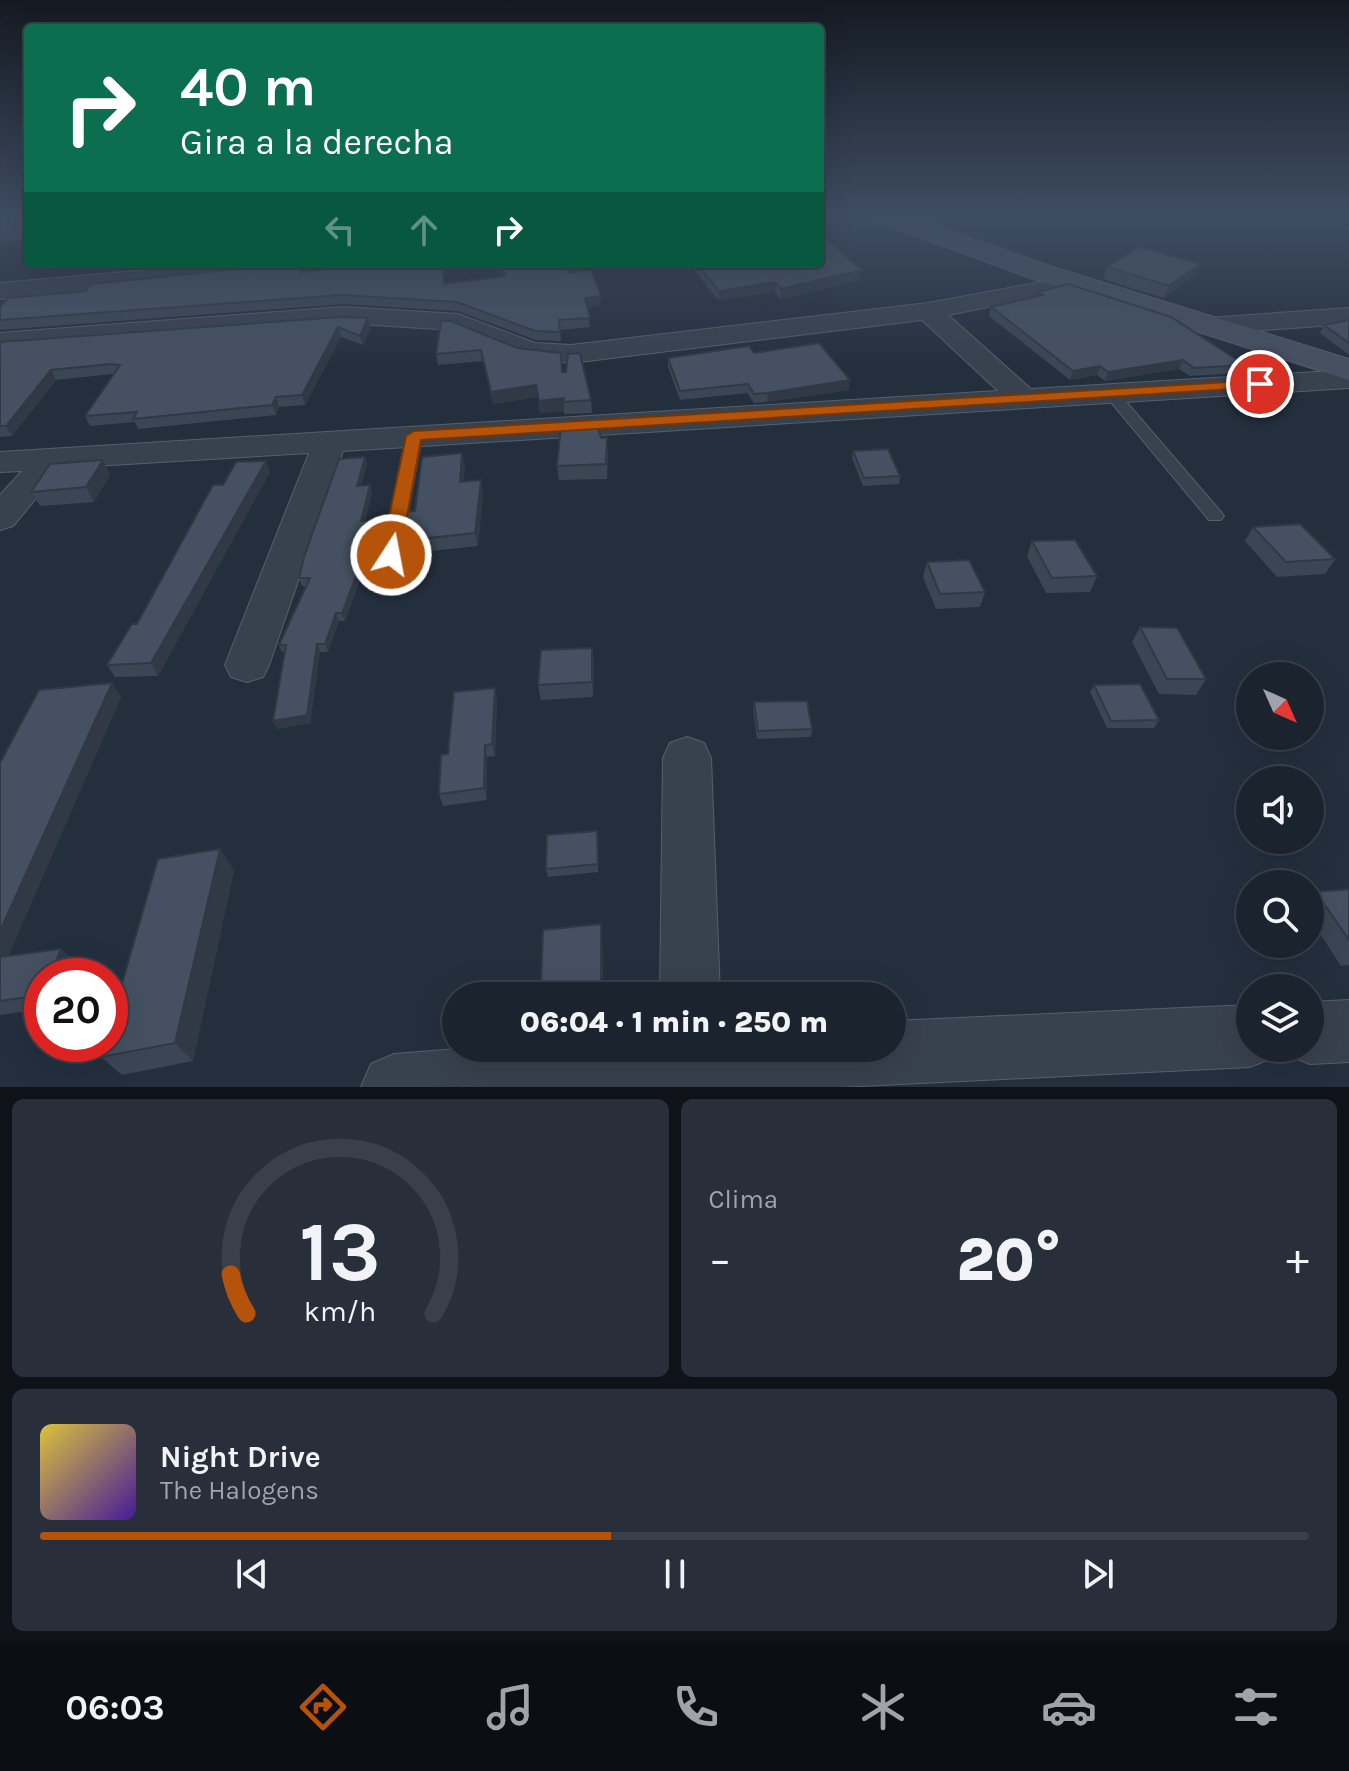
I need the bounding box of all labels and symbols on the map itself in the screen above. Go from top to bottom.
pin [1226,350,1294,418]
position arrow [349,513,433,597]
north arrow [1236,662,1324,750]
speed limit sign: 20 [24,958,128,1062]

